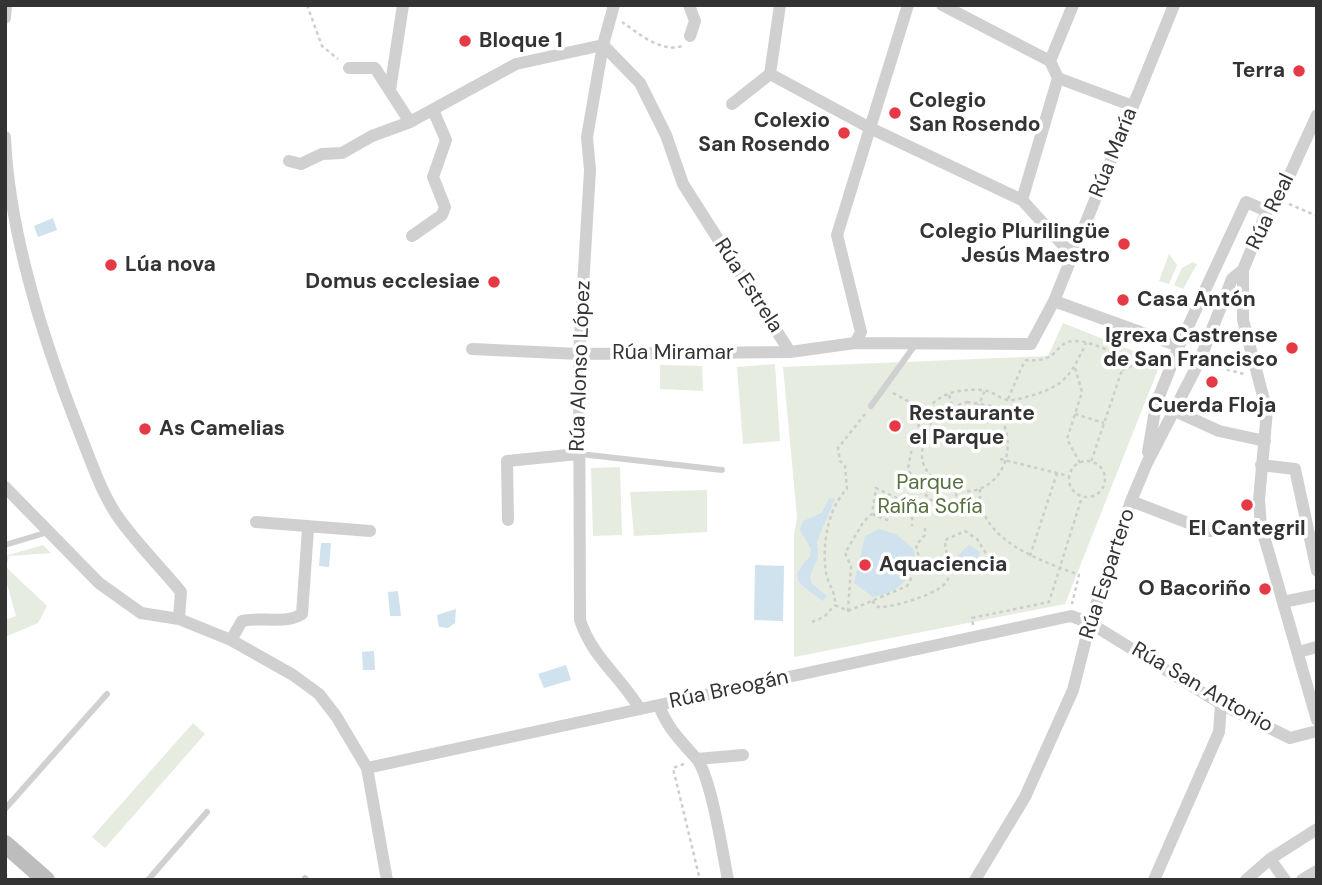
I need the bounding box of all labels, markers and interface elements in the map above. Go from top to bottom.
place label: Bloque 1 [479,28,563,54]
marker: Bloque 1 [457,33,473,49]
place label: Terra [1232,58,1285,84]
marker: Terra [1291,63,1307,79]
place label: Colegio San Rosendo [909,88,1041,138]
street label: Rúa María [1085,104,1143,202]
marker: Colegio San Rosendo [887,105,903,121]
place label: Colexio San Rosendo [698,108,830,158]
marker: Colexio San Rosendo [836,125,852,141]
street label: Rúa Real [1242,170,1300,254]
place label: Colegio Plurilingüe Jesús Maestro [920,219,1110,269]
street label: Rúa Estrela [708,234,788,338]
marker: Colegio Plurilingüe Jesús Maestro [1116,236,1132,252]
place label: Lúa nova [125,252,216,278]
marker: Lúa nova [103,257,119,273]
place label: Domus ecclesiae [305,269,480,295]
marker: Domus ecclesiae [486,274,502,290]
street label: Rúa Alonso López [565,280,597,452]
place label: Casa Antón [1137,287,1256,313]
marker: Casa Antón [1115,292,1131,308]
place label: Igrexa Castrense de San Francisco [1103,323,1278,373]
street label: Rúa Miramar [612,340,734,366]
marker: Igrexa Castrense de San Francisco [1284,340,1300,356]
marker: Cuerda Floja [1204,374,1220,390]
place label: Cuerda Floja [1148,393,1276,419]
place label: Restaurante el Parque [909,401,1035,451]
place label: As Camelias [159,416,285,442]
marker: Restaurante el Parque [887,418,903,434]
marker: As Camelias [137,421,153,437]
park label: Parque Raíña Sofía [877,470,983,520]
marker: El Cantegril [1239,497,1255,513]
street label: Rúa Espartero [1075,505,1141,643]
place label: El Cantegril [1188,516,1306,542]
place label: Aquaciencia [879,552,1007,578]
marker: Aquaciencia [857,557,873,573]
place label: O Bacoriño [1138,576,1251,602]
marker: O Bacoriño [1257,581,1273,597]
street label: Rúa San Antonio [1127,637,1277,739]
street label: Rúa Breogán [667,665,791,715]

